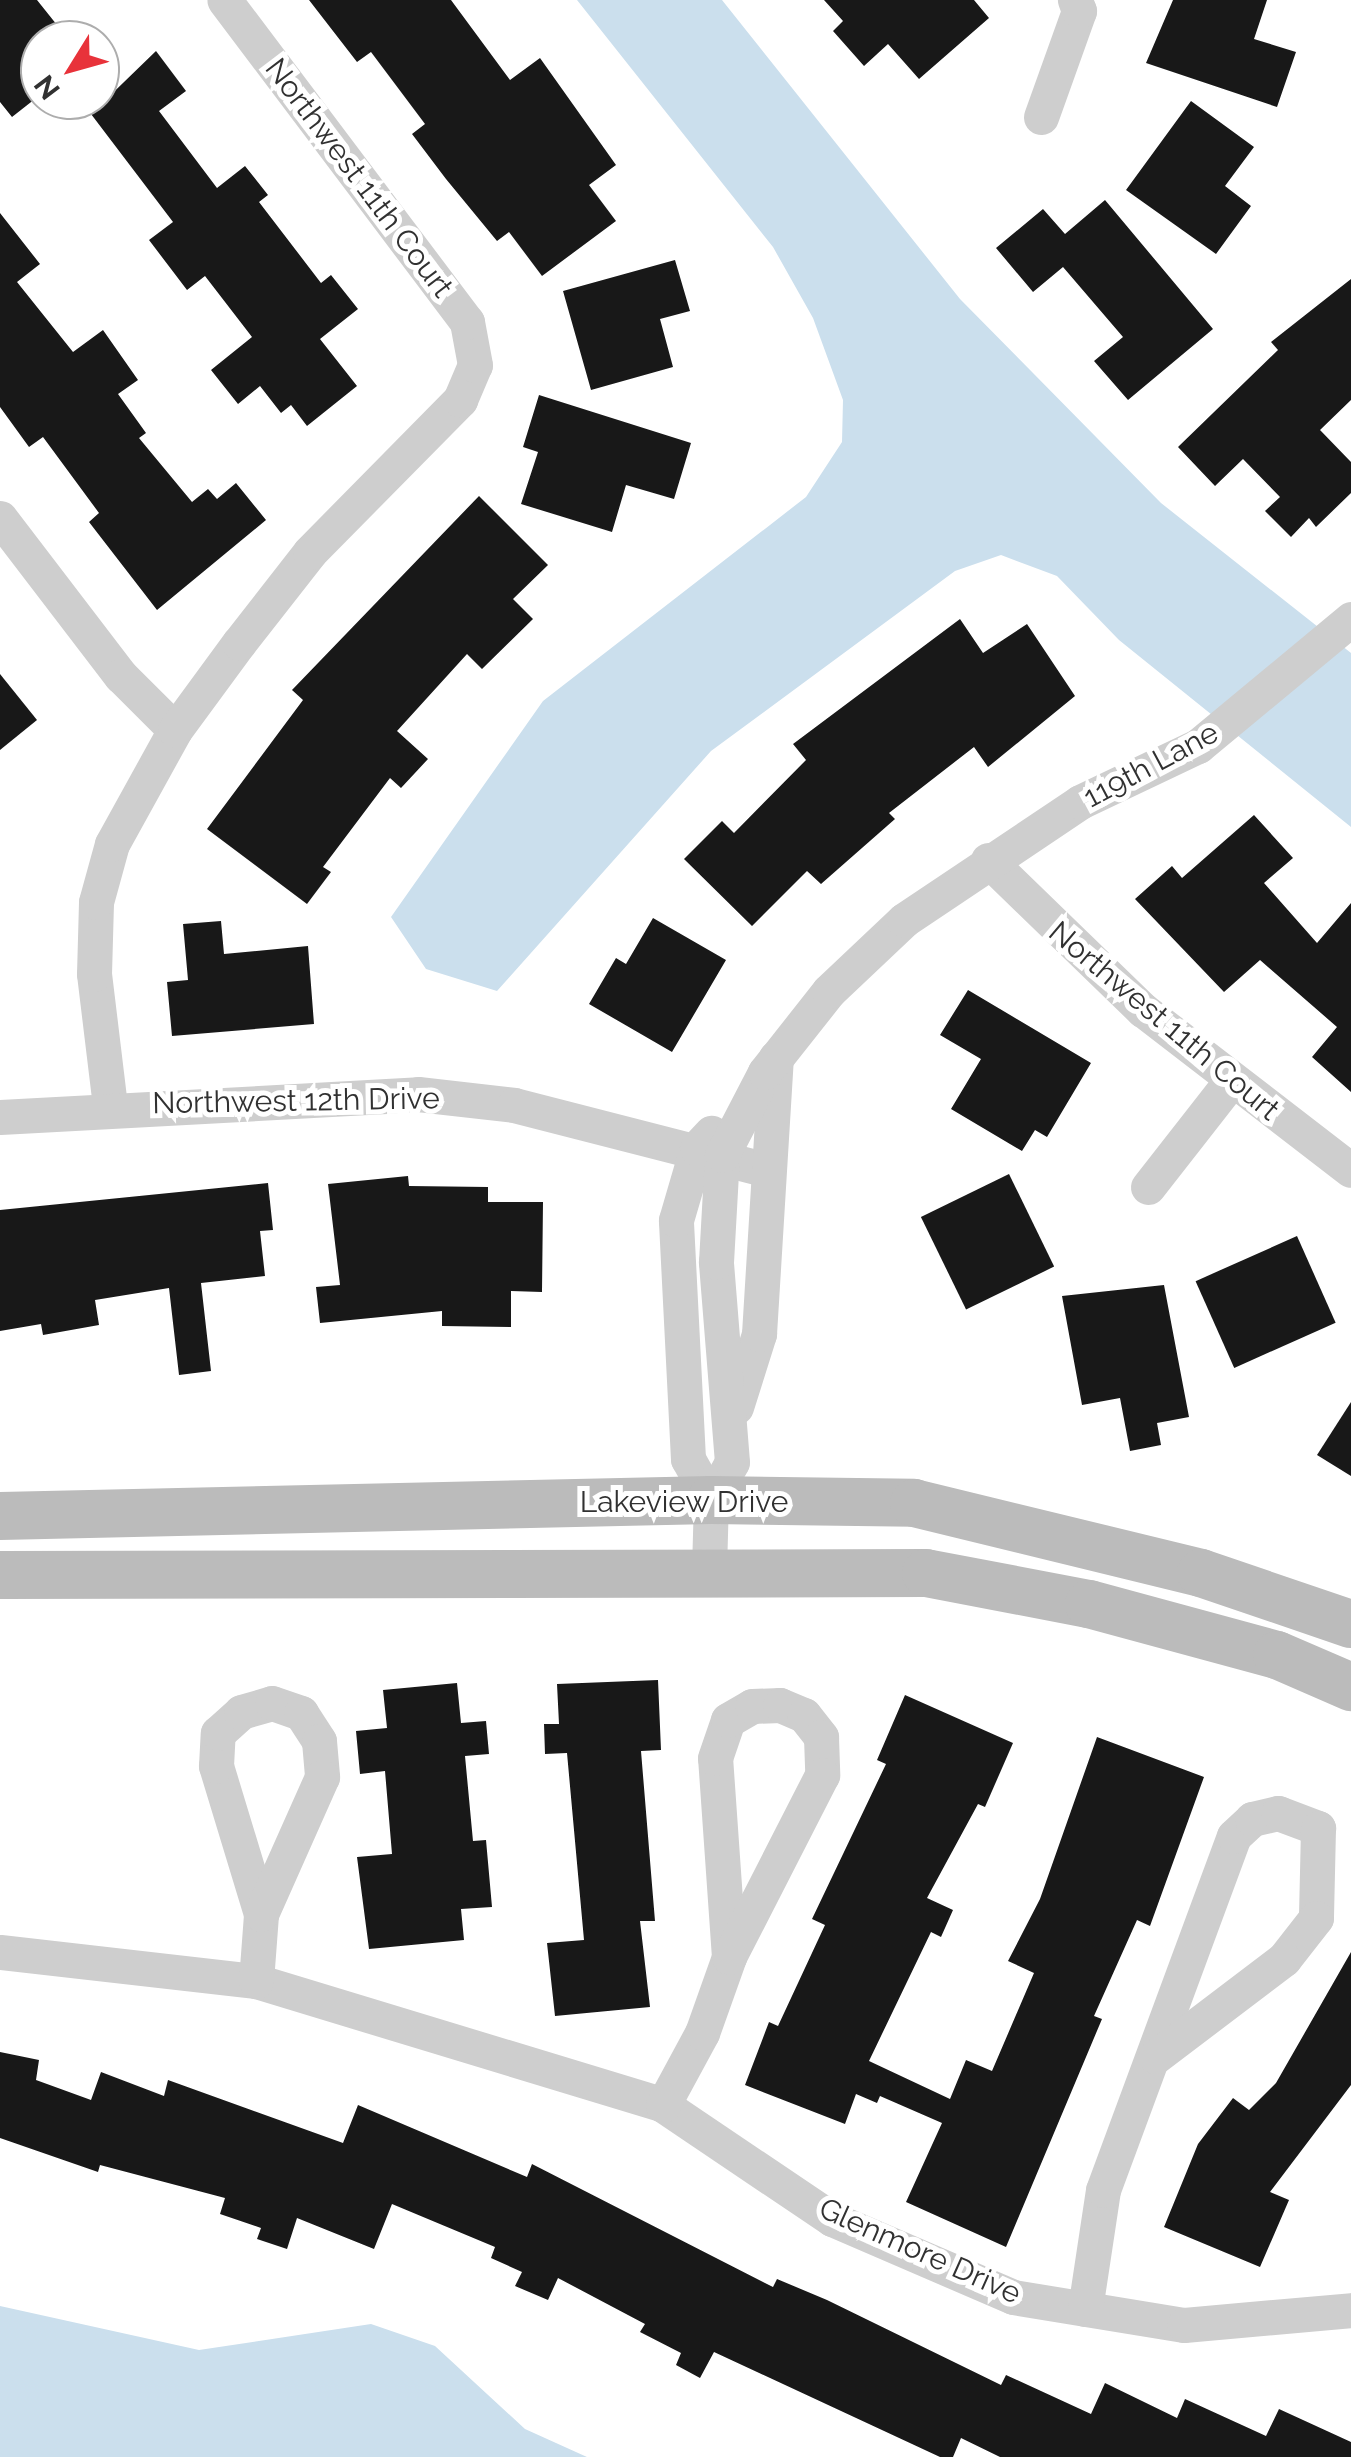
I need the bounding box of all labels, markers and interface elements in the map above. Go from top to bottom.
north arrow [20,20,120,120]
street label: Northwest 11th Court [257,51,461,305]
text: N [28,69,67,106]
street label: 119th Lane [1077,715,1225,815]
street label: Northwest 11th Court [1041,914,1287,1128]
street label: Northwest 12th Drive [152,1080,440,1122]
street label: Lakeview Drive [579,1484,789,1520]
street label: Glenmore Drive [814,2190,1026,2312]

